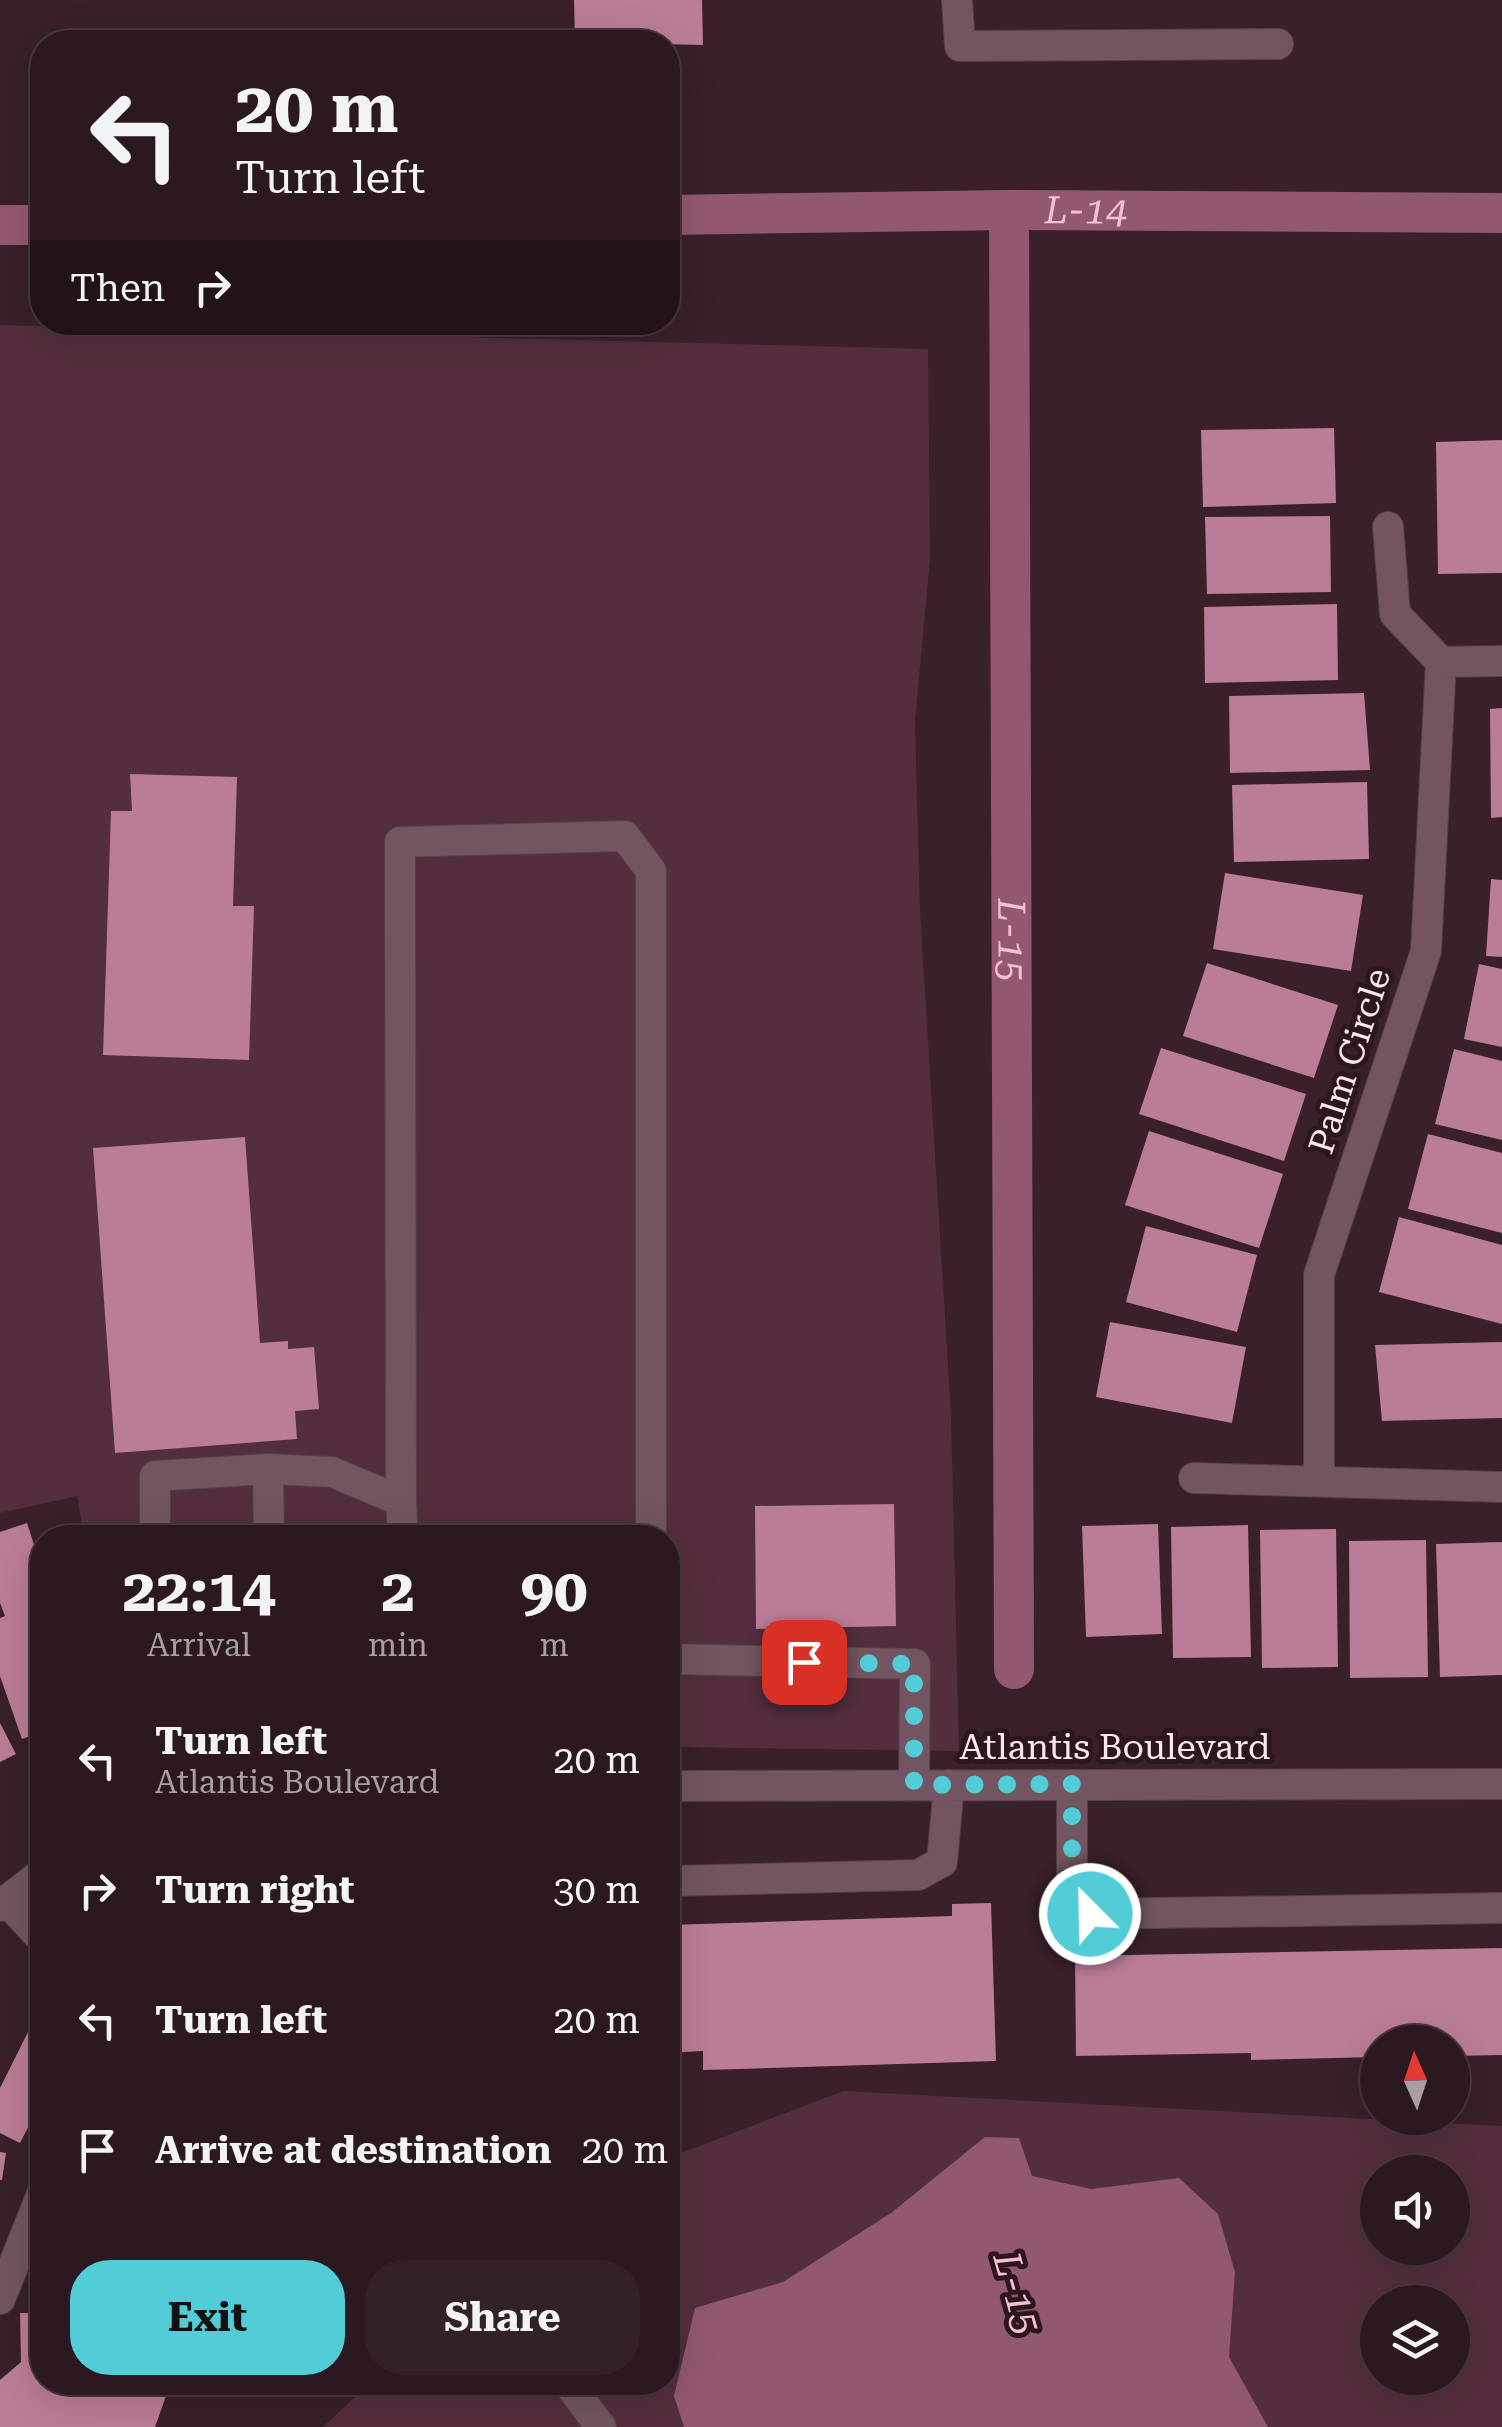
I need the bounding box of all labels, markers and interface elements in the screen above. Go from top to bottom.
text: 20 m [235,67,399,149]
icon: left [70,70,200,200]
text: Turn left [235,151,425,204]
water label: L-14 [1043,188,1128,233]
icon: right [185,260,240,315]
text: Then [70,266,165,310]
water label: L-15 [989,897,1034,982]
street label: Palm Circle [1301,963,1399,1159]
text: 22:14 [122,1555,276,1626]
text: 2 [381,1555,415,1626]
text: 90 [520,1555,588,1626]
pin [762,1620,847,1705]
text: Arrival [147,1626,251,1664]
text: min [368,1626,428,1664]
text: m [539,1626,569,1664]
icon: arrive [777,1635,832,1690]
text: Turn left [155,1719,327,1763]
street label: Atlantis Boulevard [959,1727,1271,1768]
icon: left [70,1733,125,1788]
text: 20 m [553,1738,640,1782]
text: Atlantis Boulevard [155,1763,439,1801]
position arrow [1038,1862,1142,1966]
icon: right [70,1863,125,1918]
text: Turn right [155,1868,354,1912]
text: 30 m [553,1868,640,1912]
icon: left [70,1993,125,2048]
text: Turn left [155,1998,327,2042]
text: 20 m [553,1998,640,2042]
north arrow [1360,2025,1470,2135]
map controls [1360,2025,1470,2395]
icon: arrive [70,2123,125,2178]
text: Arrive at destination [155,2128,551,2172]
text: 20 m [581,2128,668,2172]
button: sound [1360,2155,1470,2265]
water label: L-15 [984,2246,1050,2339]
button: Exit [70,2260,345,2375]
button: Share [365,2260,640,2375]
button: layers [1360,2285,1470,2395]

